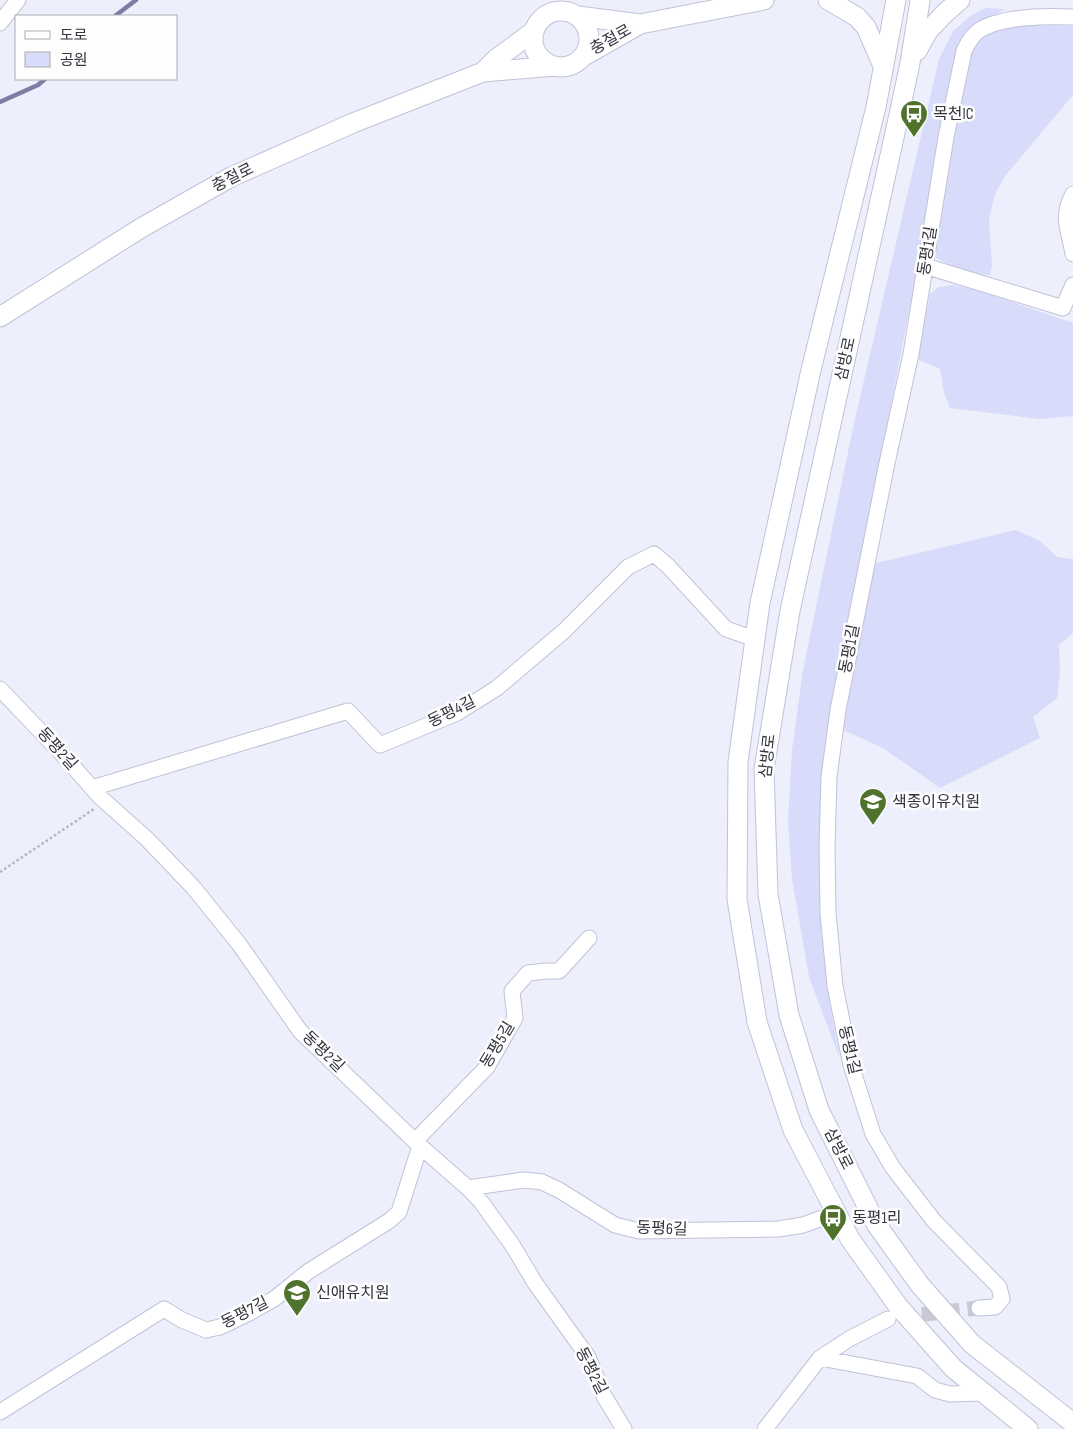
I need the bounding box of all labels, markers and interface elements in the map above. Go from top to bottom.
legend [15,15,178,80]
street label: 충절로 [587,21,635,59]
text: 도로 [60,26,88,45]
text: 공원 [60,51,88,70]
bus stop icon: 목천IC [899,99,929,138]
place label: 목천IC [933,105,974,124]
street label: 충절로 [209,159,257,196]
street label: 동평1길 [915,225,941,277]
street label: 삼방로 [832,335,860,383]
street label: 동평1길 [836,623,864,675]
street label: 동평4길 [425,692,479,732]
street label: 동평2길 [33,724,81,774]
street label: 삼방로 [756,733,780,779]
school or university icon: 색종이유치원 [858,787,888,826]
place label: 색종이유치원 [892,793,980,812]
street label: 동평5길 [477,1018,519,1072]
street label: 동평1길 [834,1024,864,1076]
street label: 동평2길 [298,1028,348,1076]
street label: 삼방로 [820,1125,857,1173]
bus stop icon: 동평1리 [818,1203,848,1242]
place label: 동평1리 [852,1209,902,1228]
street label: 동평6길 [636,1219,688,1239]
school or university icon: 신애유치원 [282,1278,312,1317]
place label: 신애유치원 [316,1284,390,1303]
street label: 동평7길 [218,1293,272,1333]
street label: 동평2길 [571,1344,611,1398]

